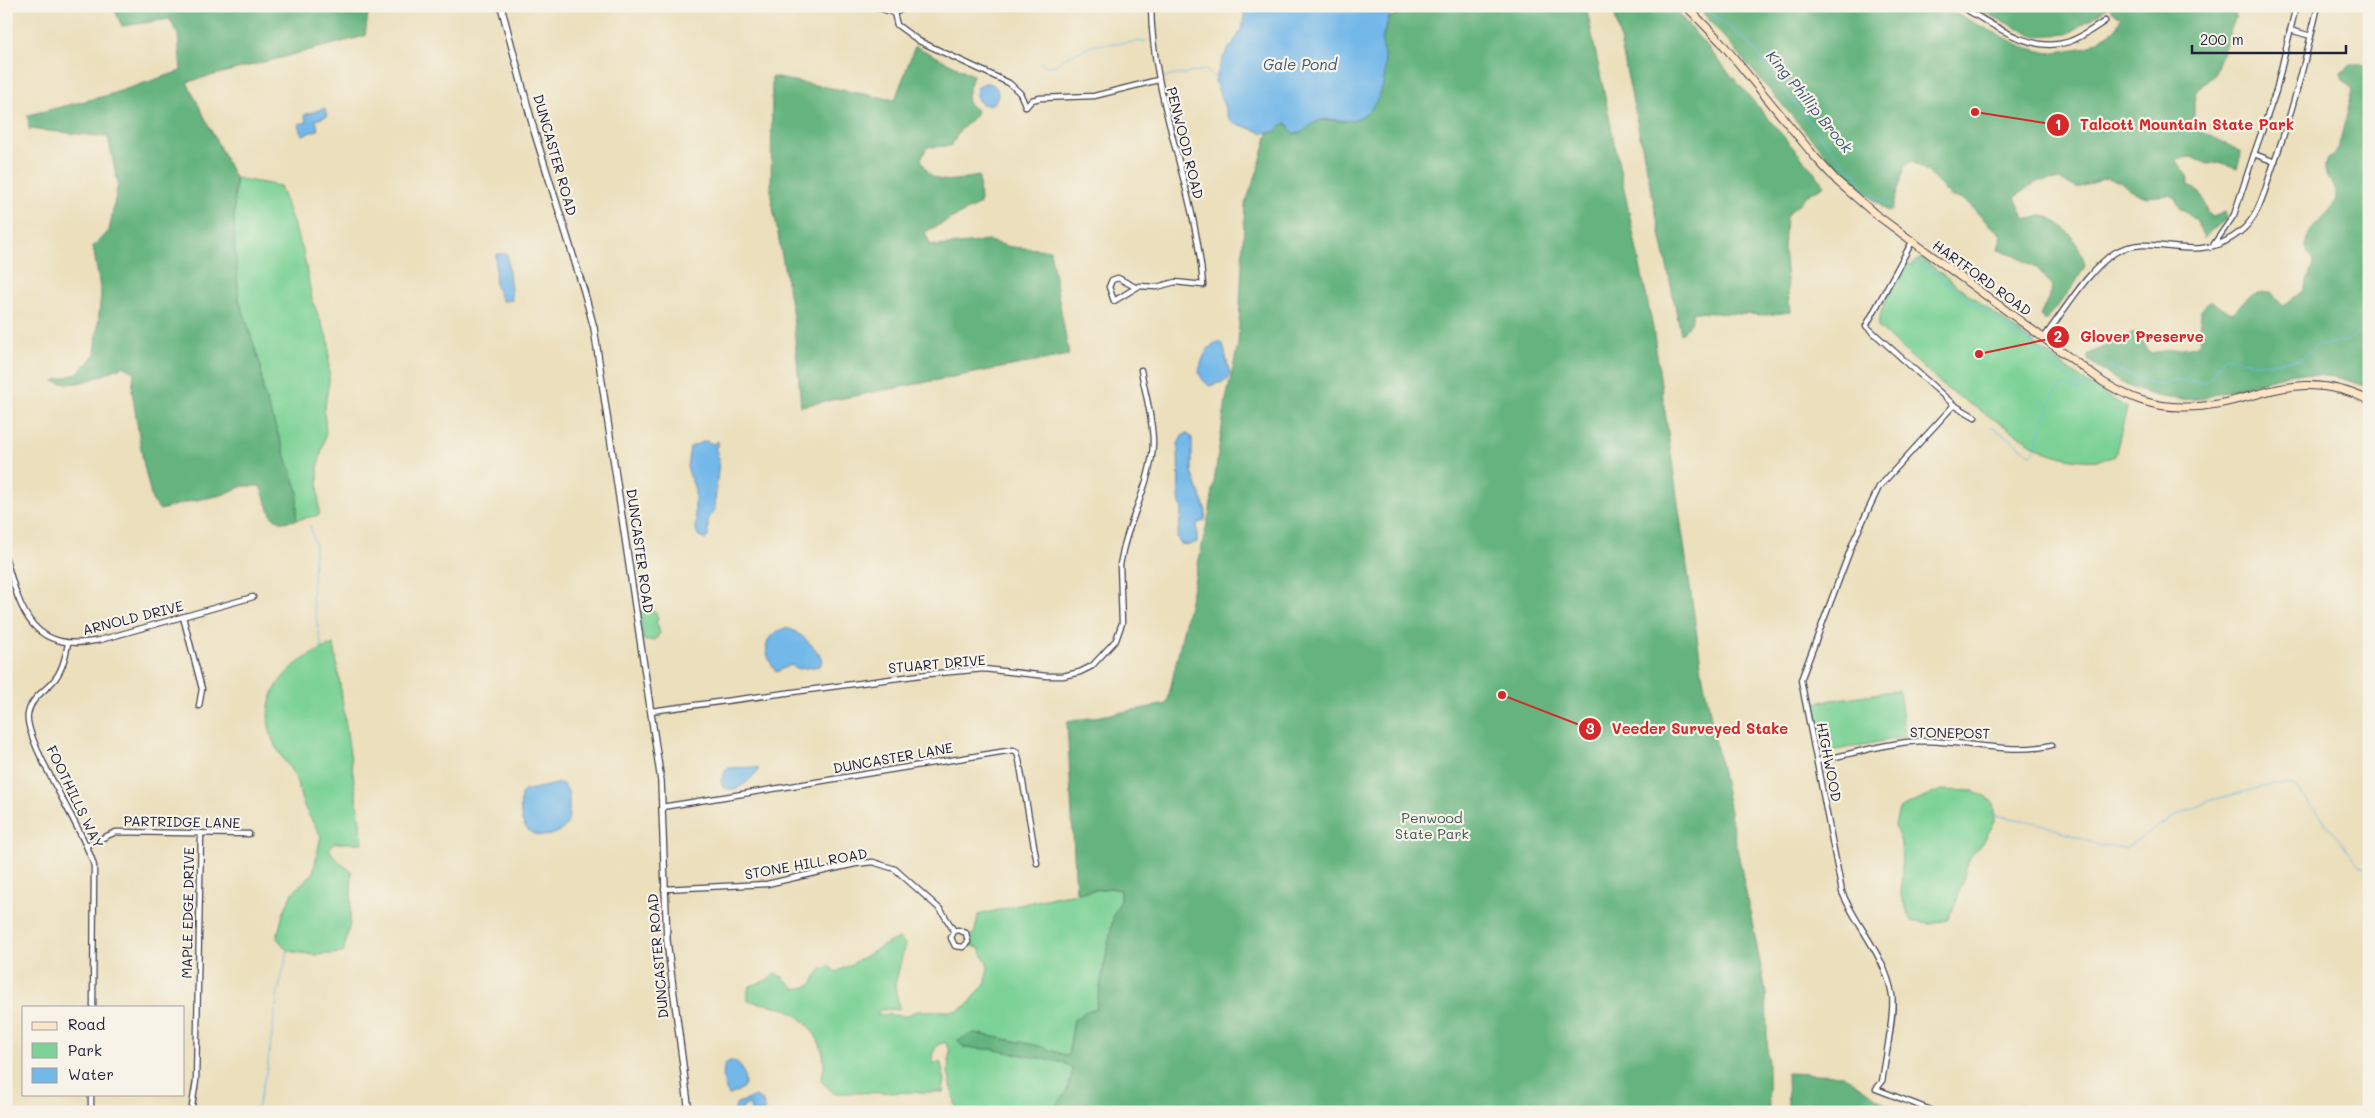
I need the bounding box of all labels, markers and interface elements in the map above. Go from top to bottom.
scale bar [2192,22,2346,54]
text: 200 m [2200,29,2244,49]
water label: King Phillip Brook [1762,46,1858,158]
water label: Gale Pond [1263,54,1339,74]
street label: PENWOOD ROAD [1162,85,1209,201]
street label: DUNCASTER ROAD [529,92,582,218]
callout: Talcott Mountain State Park [2045,110,2304,140]
text: 1 [2055,114,2061,134]
text: Talcott Mountain State Park [2080,114,2294,134]
street label: HARTFORD ROAD [1929,235,2036,320]
callout: Glover Preserve [2045,322,2213,352]
text: 2 [2054,326,2062,346]
text: Glover Preserve [2080,326,2204,346]
street label: DUNCASTER ROAD [622,487,659,614]
street label: ARNOLD DRIVE [80,596,185,639]
street label: STUART DRIVE [887,650,986,677]
callout: Veeder Surveyed Stake [1577,714,1799,744]
text: 3 [1585,718,1595,738]
text: Veeder Surveyed Stake [1612,718,1788,738]
street label: HIGHWOOD [1812,721,1847,803]
street label: STONEPOST [1910,722,1991,743]
street label: DUNCASTER LANE [831,738,954,777]
street label: FOOTHILLS WAY [42,742,109,851]
park label: Penwood State Park [1395,808,1469,843]
street label: PARTRIDGE LANE [123,811,241,832]
street label: STONE HILL ROAD [743,843,869,884]
street label: MAPLE EDGE DRIVE [177,847,198,979]
street label: DUNCASTER ROAD [643,893,672,1019]
legend [22,1006,185,1096]
text: Road [68,1014,105,1034]
text: Park [68,1040,102,1060]
text: Water [68,1064,114,1084]

